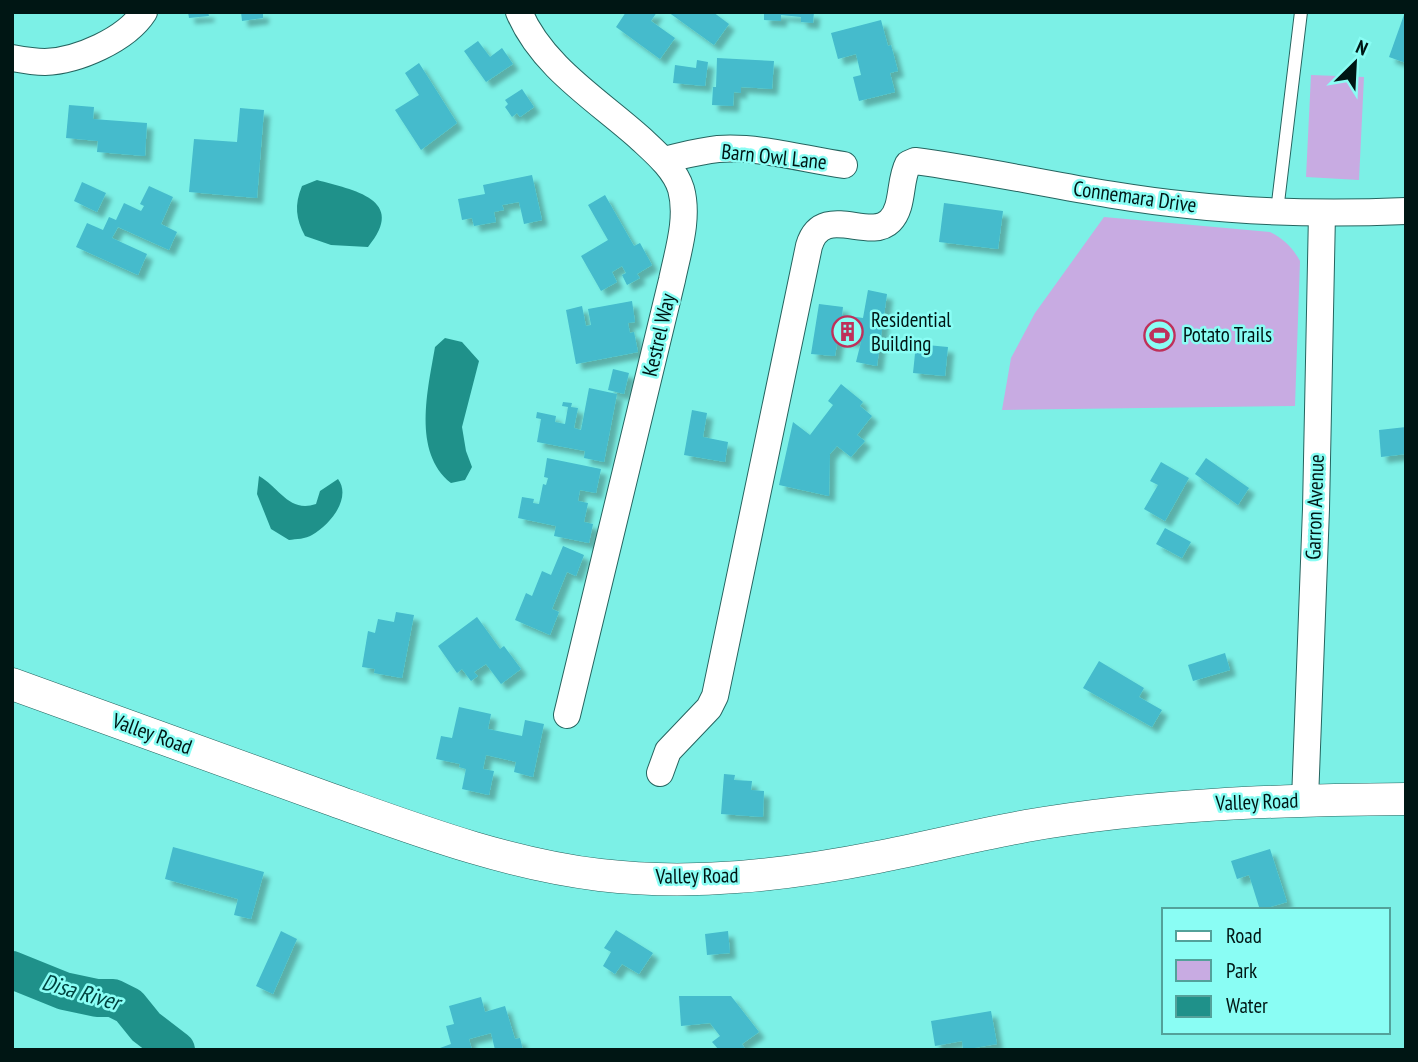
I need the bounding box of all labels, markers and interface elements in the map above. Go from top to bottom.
north arrow [1320,28,1390,98]
text: N [1352,34,1371,61]
street label: Barn Owl Lane [720,138,828,175]
street label: Connemara Drive [1072,175,1198,219]
street label: Kestrel Way [636,291,681,379]
place label: Residential Building [871,306,951,357]
building icon: Residential Building [831,315,865,349]
sports icon: Potato Trails [1143,318,1177,352]
place label: Potato Trails [1183,321,1272,348]
street label: Garron Avenue [1299,454,1330,560]
street label: Valley Road [108,706,196,760]
street label: Valley Road [1214,787,1299,816]
street label: Valley Road [654,861,739,890]
legend [1162,908,1390,1034]
text: Road [1226,922,1262,949]
text: Park [1226,957,1257,984]
water label: Disa River [39,967,127,1017]
text: Water [1226,992,1268,1019]

